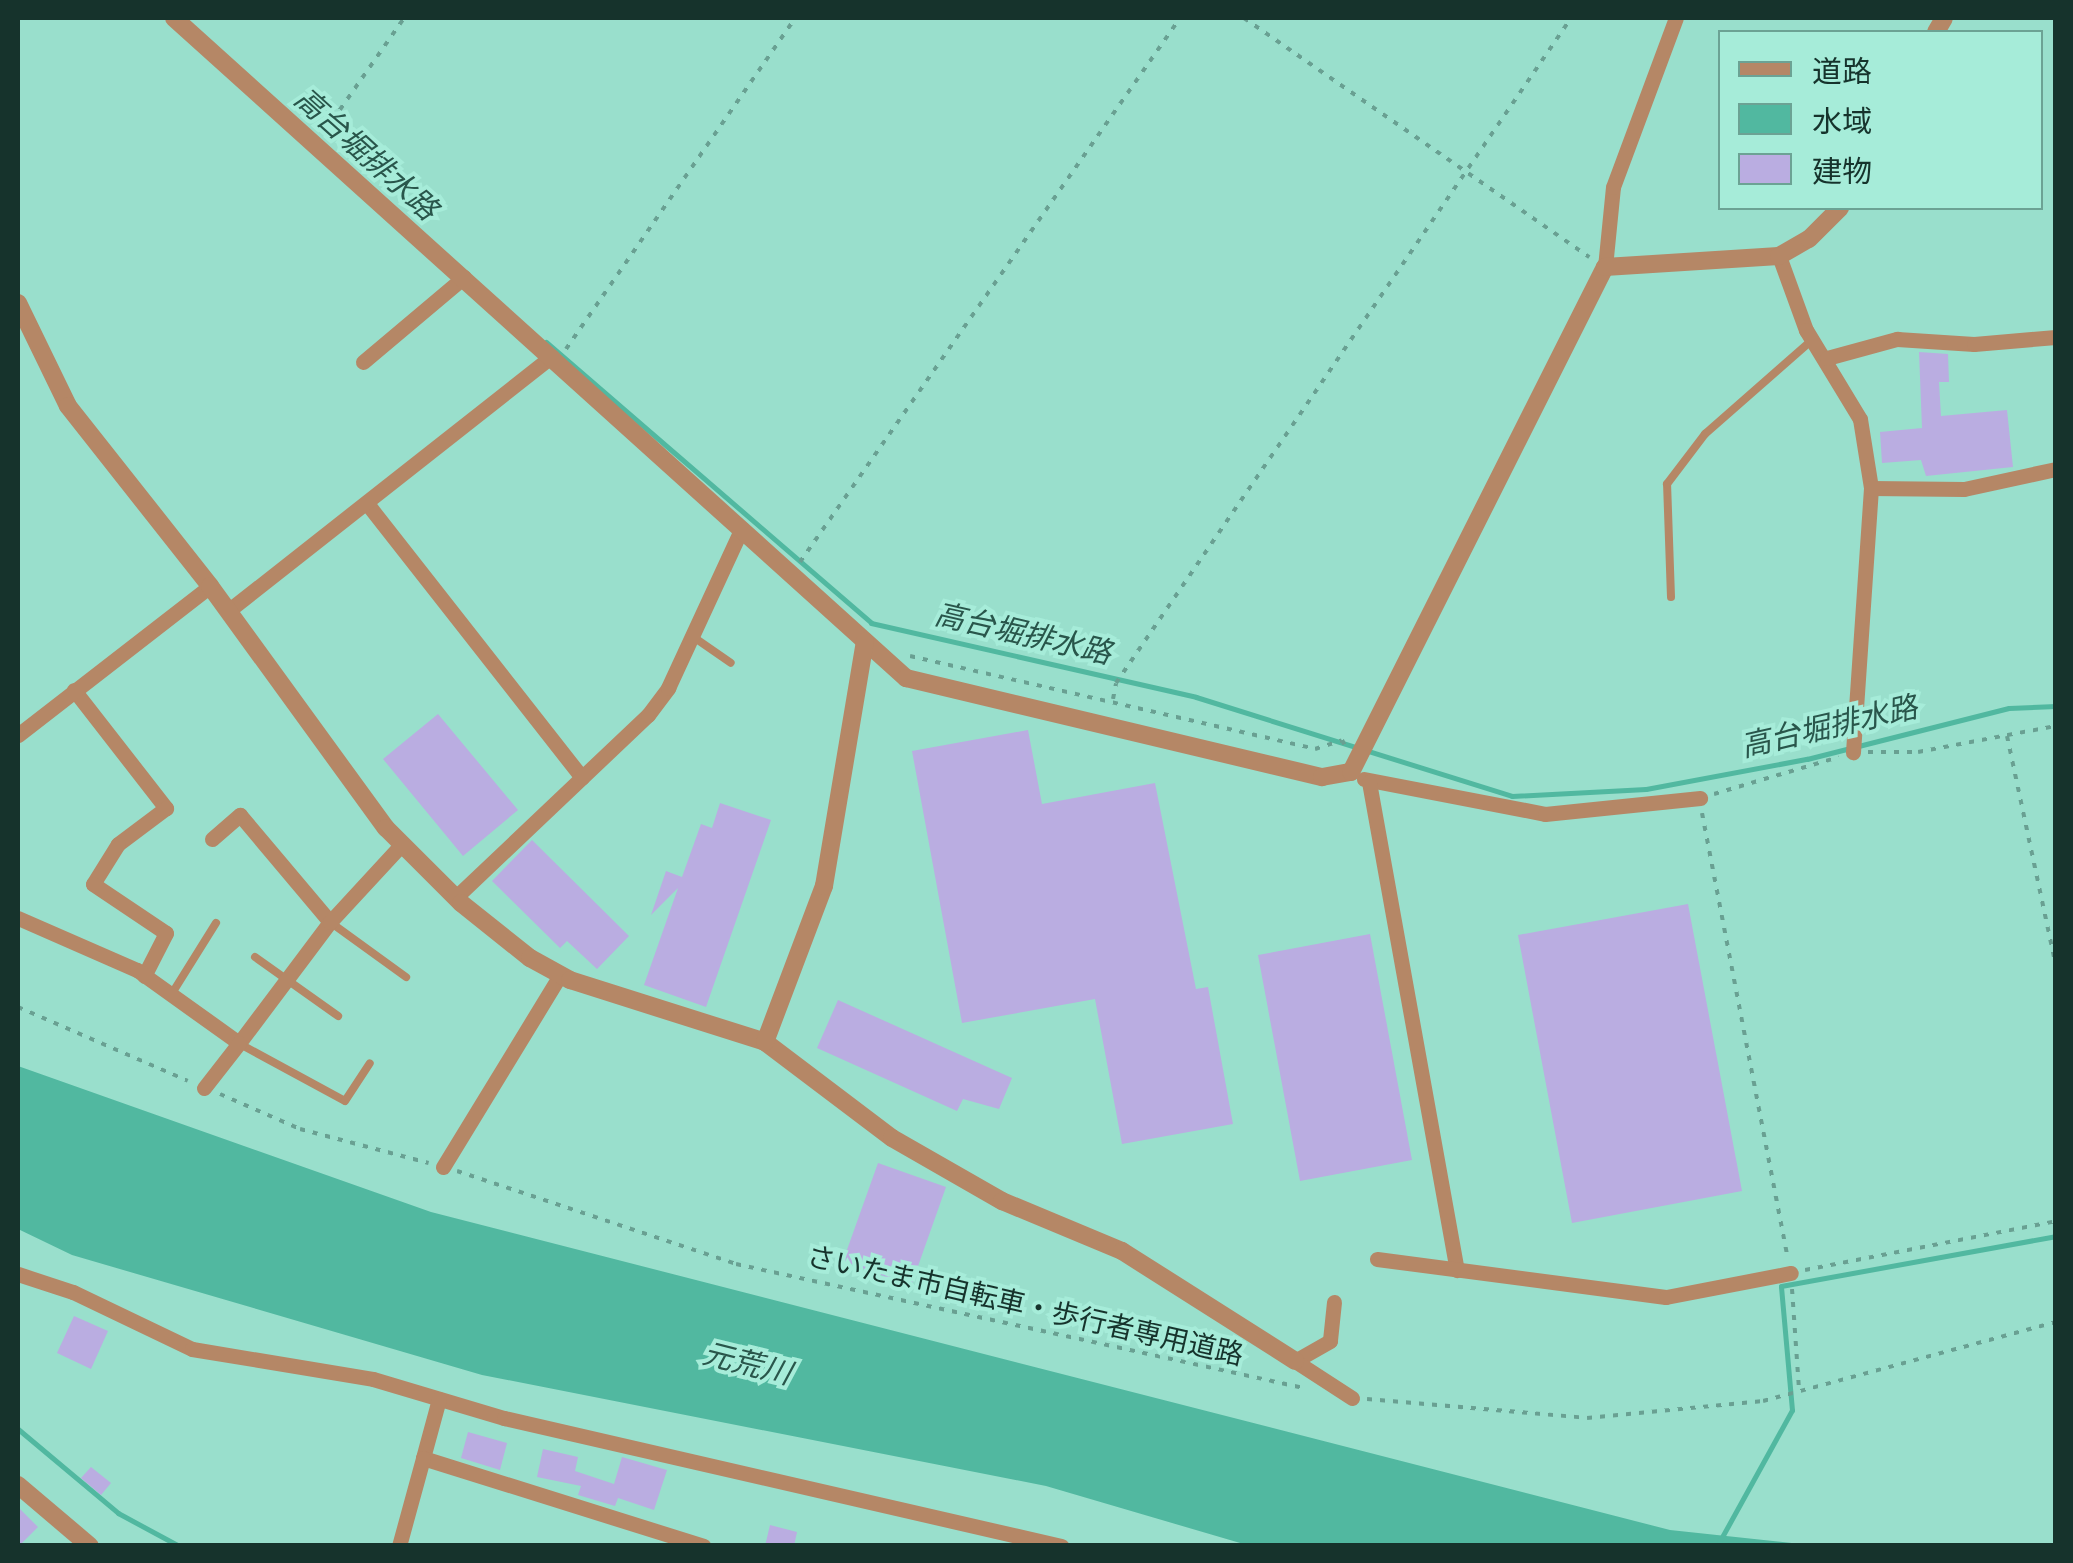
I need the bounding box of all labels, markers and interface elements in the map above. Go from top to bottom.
legend [1718,30,2043,210]
text: 道路 [1812,54,1872,89]
water label: 高台堀排水路 [287,80,445,228]
text: 水域 [1812,104,1872,139]
text: 建物 [1812,154,1872,189]
water label: 高台堀排水路 [931,596,1115,672]
water label: 高台堀排水路 [1737,689,1921,765]
street label: さいたま市自転車・歩行者専用道路 [803,1239,1247,1373]
water label: 元荒川 [699,1336,795,1392]

